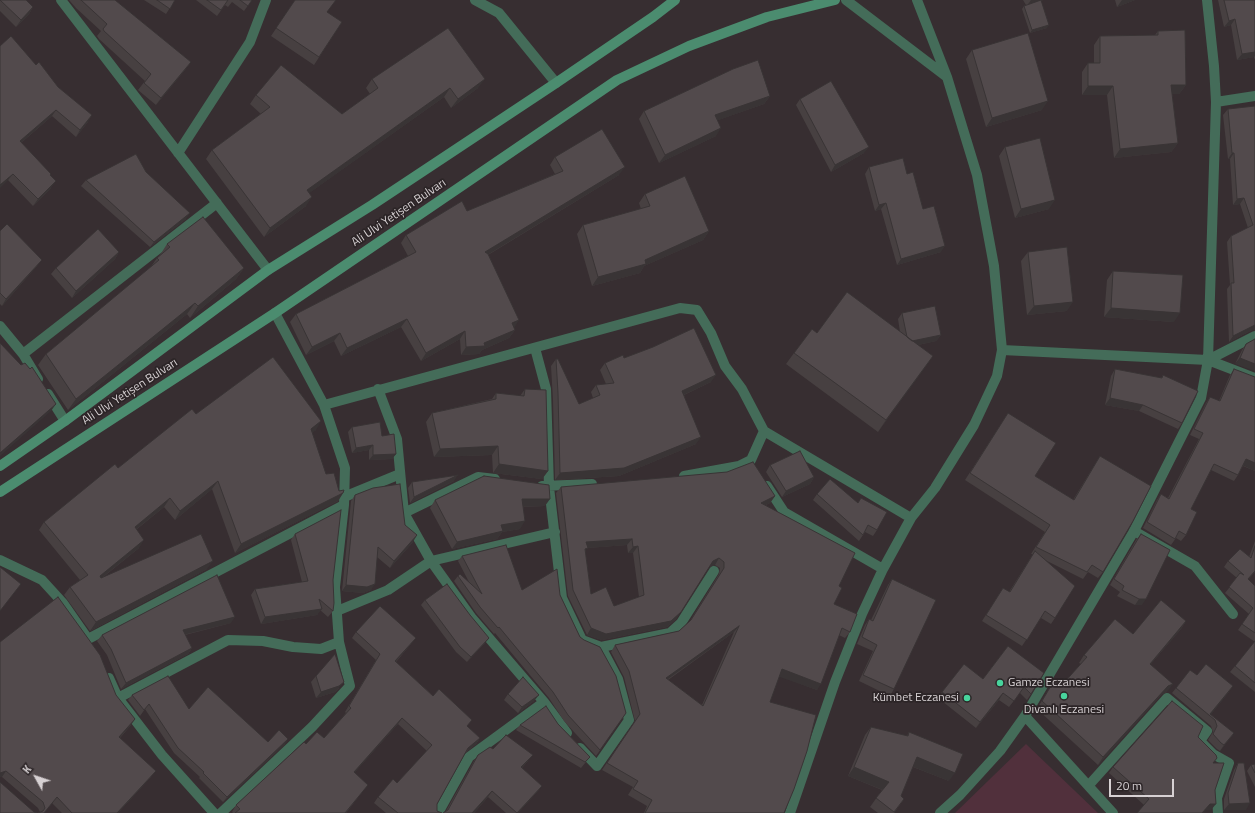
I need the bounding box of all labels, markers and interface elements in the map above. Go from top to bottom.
street label: Ali Ulvi Yetişen Bulvarı [349,176,449,250]
street label: Ali Ulvi Yetişen Bulvarı [80,356,180,428]
place label: Gamze Eczanesi [1008,676,1090,690]
marker: Gamze Eczanesi [995,678,1005,688]
place label: Kümbet Eczanesi [873,691,959,705]
marker: Divanlı Eczanesi [1059,691,1069,701]
marker: Kümbet Eczanesi [962,693,972,703]
place label: Divanlı Eczanesi [1024,703,1104,717]
north arrow [16,757,56,797]
text: K [19,762,35,777]
scale bar [1111,771,1176,797]
text: 20 m [1116,776,1142,795]

